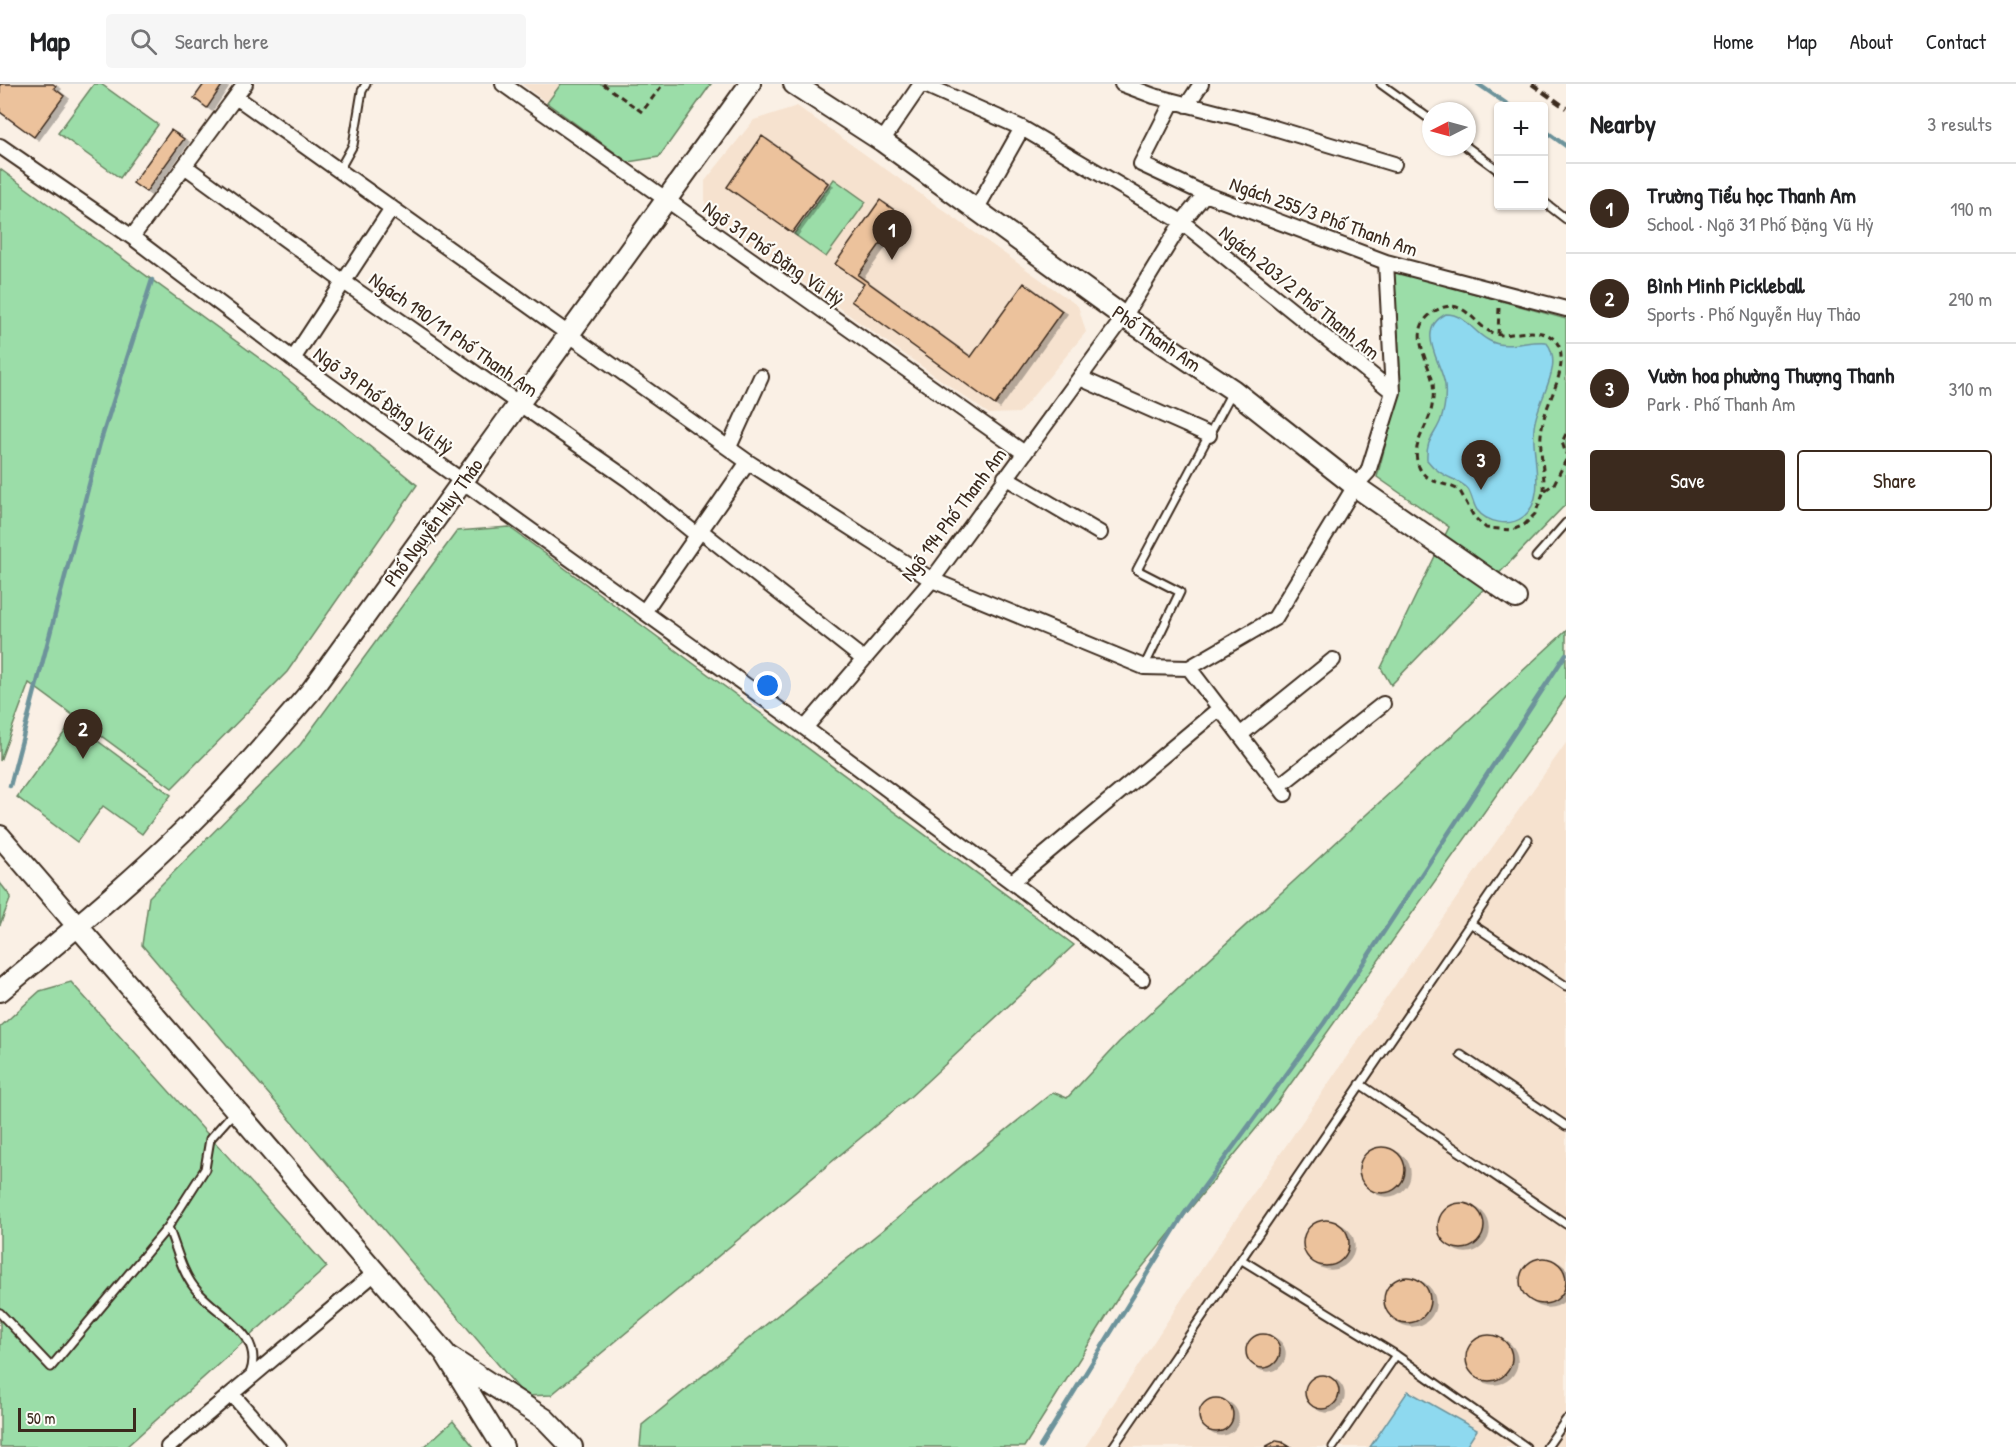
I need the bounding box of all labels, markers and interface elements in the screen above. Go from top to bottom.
search box [106,14,526,68]
text: Map [30,22,70,60]
icon: search [127,25,160,58]
text: Search here [175,26,269,56]
text: Home [1713,27,1754,56]
text: Map [1787,27,1817,56]
text: About [1850,27,1893,56]
text: Contact [1926,27,1986,56]
north arrow [1422,102,1476,156]
map controls [1494,102,1548,210]
button: + [1494,102,1548,156]
text: Nearby [1590,106,1656,141]
text: 3 results [1927,110,1992,137]
button: − [1494,156,1548,210]
street label: Ngách 255/3 Phố Thanh Am [1226,169,1422,263]
text: Trường Tiểu học Thanh Am [1647,180,1856,210]
street label: Ngõ 31 Phố Đặng Vũ Hỷ [698,194,850,312]
text: 1 [1606,195,1613,222]
text: 190 m [1950,195,1992,222]
pin: 1 [872,210,912,260]
text: School · Ngõ 31 Phố Đặng Vũ Hỷ [1647,210,1874,237]
street label: Ngách 203/2 Phố Thanh Am [1214,219,1386,365]
street label: Ngách 190/11 Phố Thanh Am [364,265,544,403]
text: Bình Minh Pickleball [1647,270,1805,300]
text: 2 [1605,285,1614,312]
text: 290 m [1948,285,1992,312]
street label: Phố Thanh Am [1107,298,1207,378]
text: Sports · Phố Nguyễn Huy Thảo [1647,300,1861,327]
street label: Ngõ 39 Phố Đặng Vũ Hỷ [309,340,459,460]
text: Vườn hoa phường Thượng Thanh [1647,360,1894,390]
text: 3 [1605,375,1614,402]
text: 310 m [1949,375,1992,402]
text: Park · Phố Thanh Am [1647,390,1795,417]
pin: 3 [1462,440,1500,490]
street label: Ngõ 194 Phố Thanh Am [894,442,1012,586]
button: Save [1590,450,1785,511]
button: Share [1797,450,1992,511]
street label: Phố Nguyễn Huy Thảo [377,452,489,592]
your location [753,671,782,700]
pin: 2 [64,710,103,759]
scale bar [18,1405,136,1432]
text: 50 m [27,1407,56,1429]

